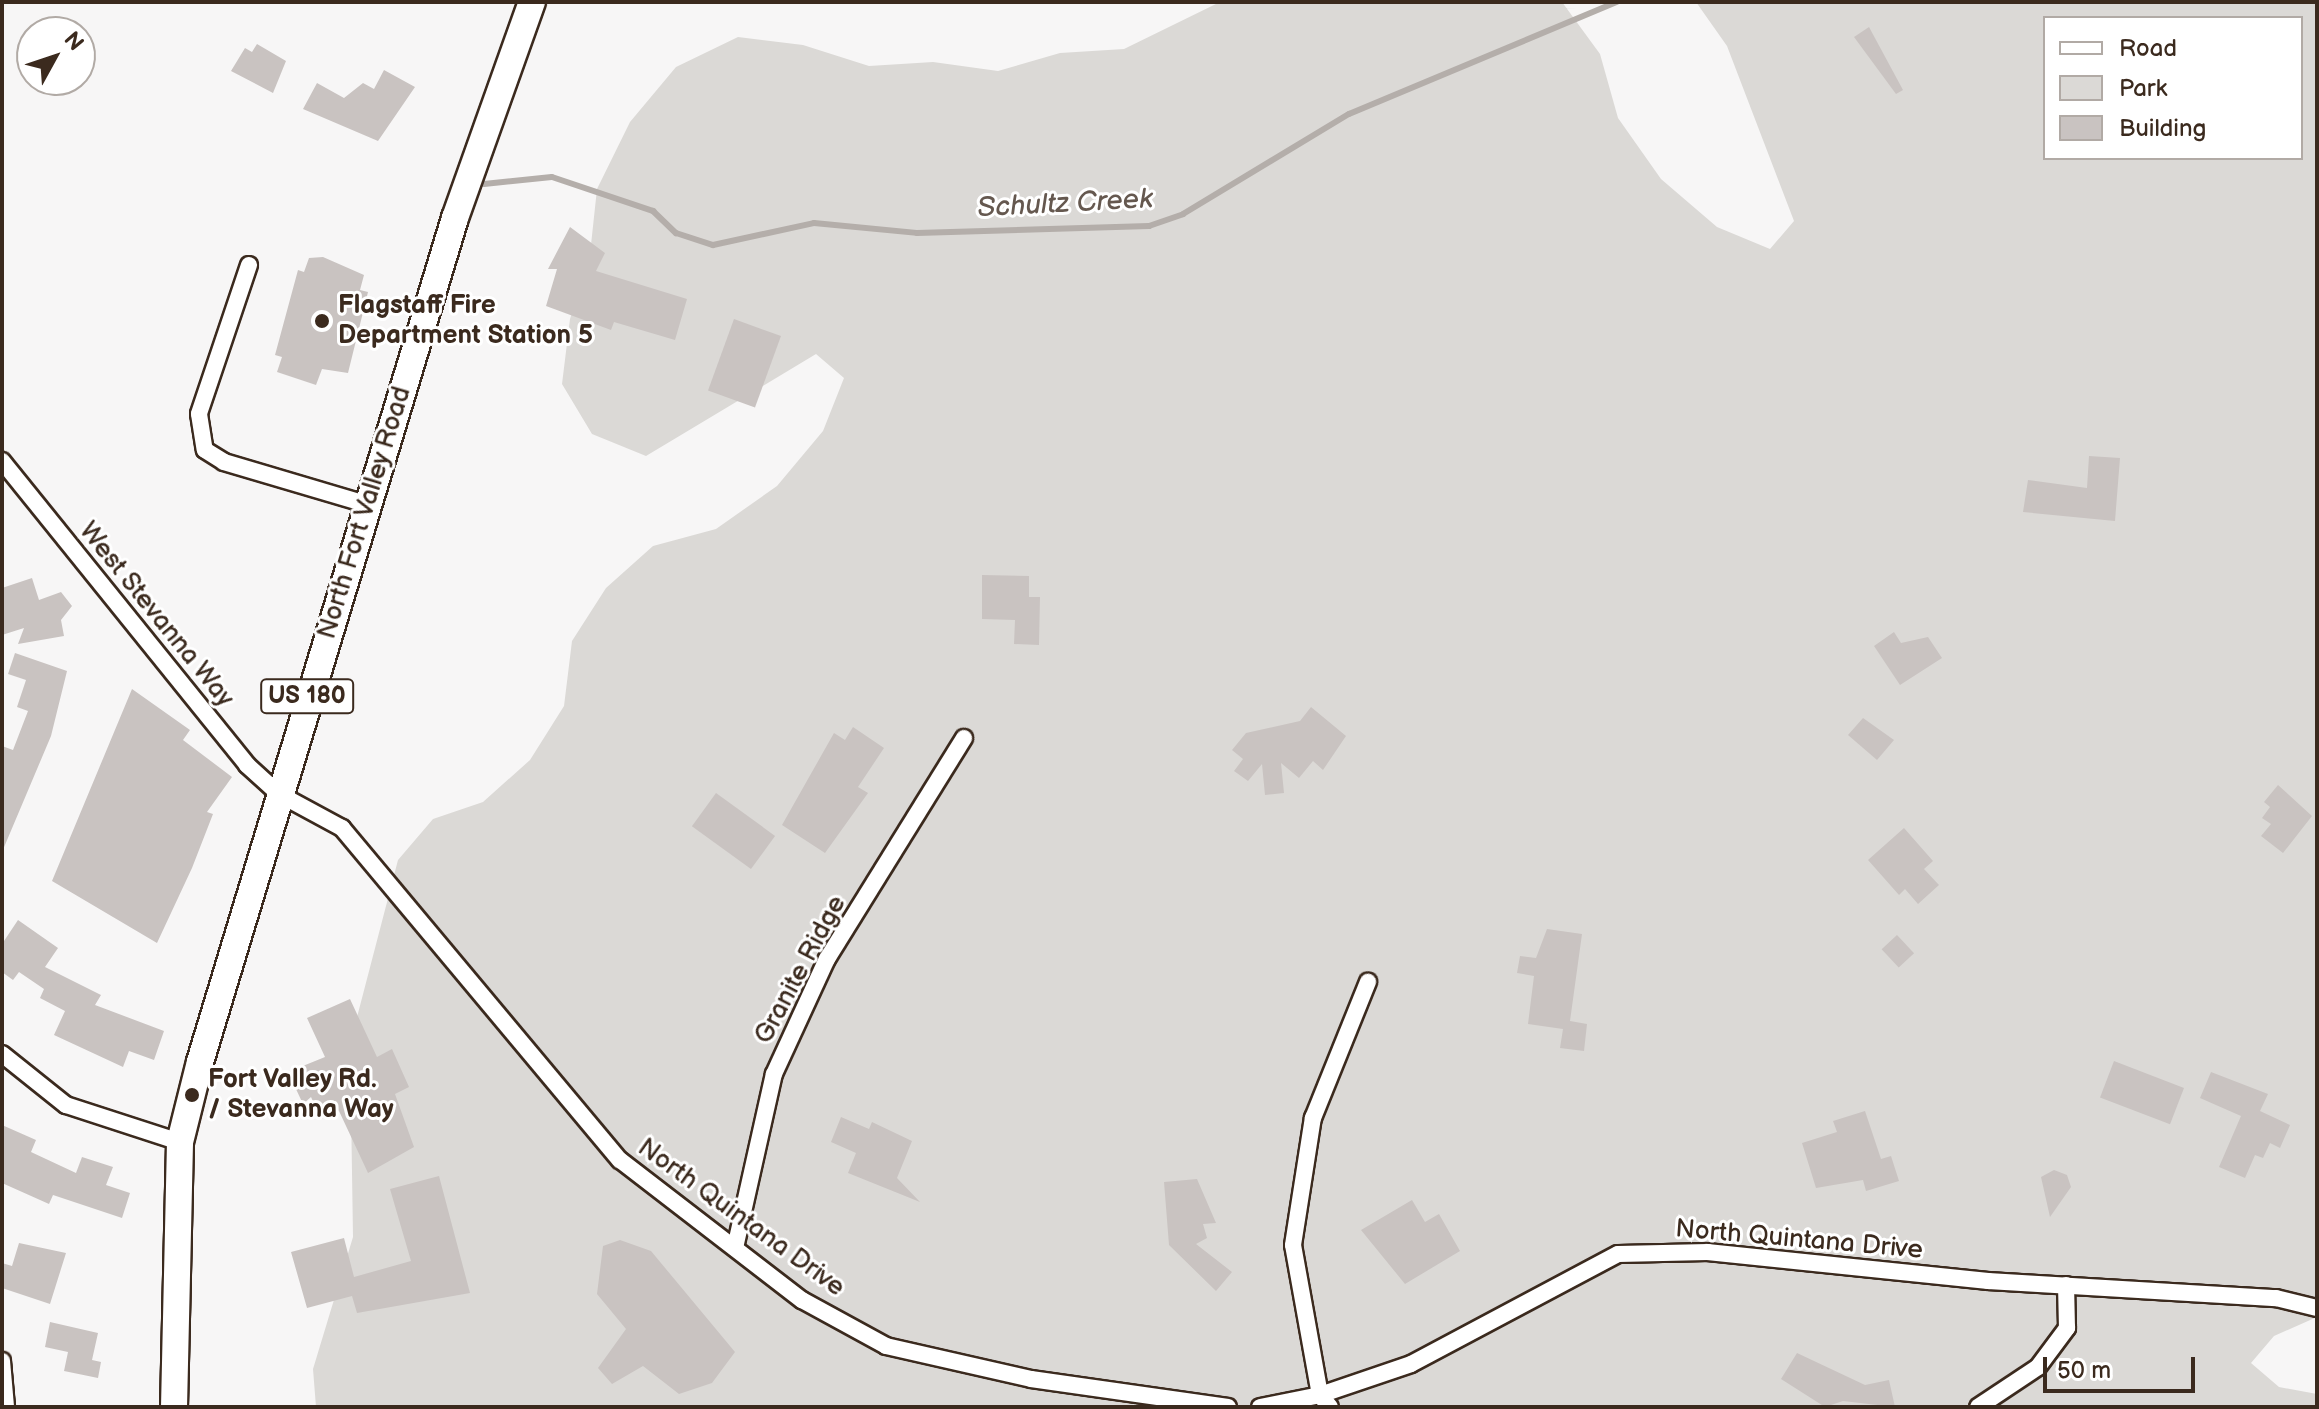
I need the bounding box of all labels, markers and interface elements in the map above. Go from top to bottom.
north arrow [16,16,96,96]
legend [2043,16,2303,160]
text: N [58,27,89,57]
text: Road [2119,34,2177,63]
text: Park [2119,74,2167,103]
text: Building [2119,114,2206,143]
water label: Schultz Creek [976,183,1154,225]
place label: Flagstaff Fire Department Station 5 [338,290,593,352]
marker: Flagstaff Fire Department Station 5 [313,312,331,330]
street label: North Fort Valley Road [311,382,419,644]
street label: West Stevanna Way [71,516,241,714]
road number: US 180 [259,676,355,716]
street label: Granite Ridge [749,891,853,1049]
place label: Fort Valley Rd. / Stevanna Way [208,1064,394,1126]
marker: Fort Valley Rd. / Stevanna Way [183,1086,201,1104]
street label: North Quintana Drive [631,1132,851,1304]
street label: North Quintana Drive [1674,1214,1924,1266]
scale bar [2047,1341,2199,1391]
text: 50 m [2057,1356,2111,1385]

